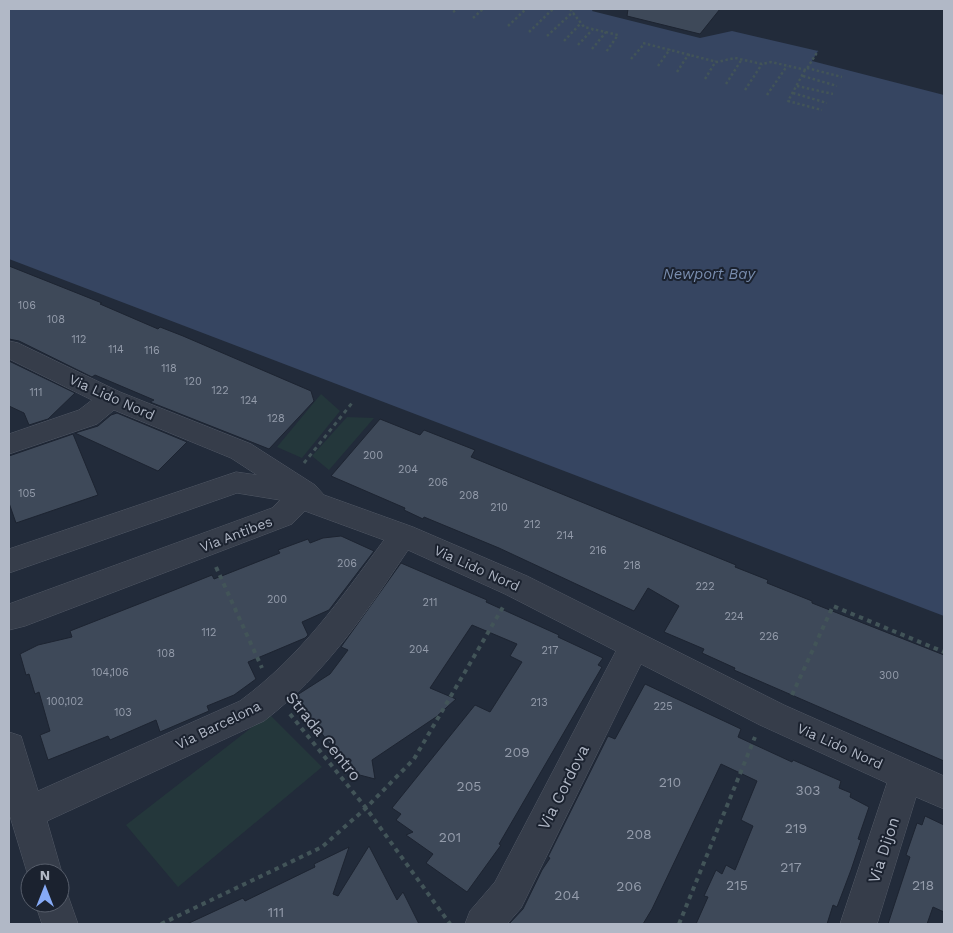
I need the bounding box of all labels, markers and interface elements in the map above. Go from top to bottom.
water label: Newport Bay [663,265,756,283]
house number: 106 [18,299,36,312]
house number: 108 [47,313,65,326]
house number: 112 [72,333,87,346]
house number: 114 [108,343,124,356]
house number: 116 [144,344,160,357]
house number: 118 [161,362,177,375]
street label: Via Lido Nord [67,371,157,423]
house number: 120 [184,375,202,388]
house number: 122 [211,384,229,397]
house number: 111 [30,386,42,399]
house number: 124 [240,394,258,407]
house number: 128 [267,412,285,425]
house number: 200 [363,449,383,462]
house number: 204 [398,463,418,476]
house number: 206 [428,476,448,489]
house number: 105 [18,487,36,500]
house number: 208 [459,489,479,502]
house number: 210 [490,501,508,514]
street label: Via Antibes [198,513,274,555]
house number: 212 [523,518,541,531]
house number: 214 [556,529,574,542]
street label: Via Lido Nord [432,542,522,594]
house number: 216 [589,544,607,557]
house number: 206 [337,557,357,570]
house number: 218 [623,559,641,572]
house number: 222 [695,580,715,593]
house number: 200 [267,593,287,606]
house number: 211 [423,596,438,609]
house number: 224 [724,610,744,623]
house number: 112 [202,626,217,639]
house number: 226 [759,630,779,643]
house number: 204 [409,643,429,656]
house number: 217 [542,644,558,657]
house number: 108 [157,647,175,660]
house number: 104,106 [91,666,129,679]
house number: 300 [879,669,899,682]
street label: Strada Centro [282,688,365,785]
house number: 100,102 [47,695,83,708]
house number: 213 [530,696,548,709]
street label: Via Barcelona [173,697,263,753]
house number: 225 [653,700,673,713]
house number: 103 [114,706,132,719]
street label: Via Lido Nord [795,720,885,772]
street label: Via Cordova [534,742,593,833]
house number: 209 [504,744,530,760]
house number: 210 [659,774,681,790]
house number: 205 [456,778,482,794]
house number: 303 [796,782,820,798]
street label: Via Dijon [864,815,903,886]
house number: 219 [785,820,807,836]
house number: 208 [626,826,652,842]
house number: 201 [439,829,461,845]
house number: 217 [780,859,802,875]
north arrow [20,863,70,913]
text: N [40,867,50,883]
house number: 215 [726,877,748,893]
house number: 218 [912,877,934,893]
house number: 206 [616,878,642,894]
house number: 204 [554,887,580,903]
house number: 111 [268,904,284,920]

